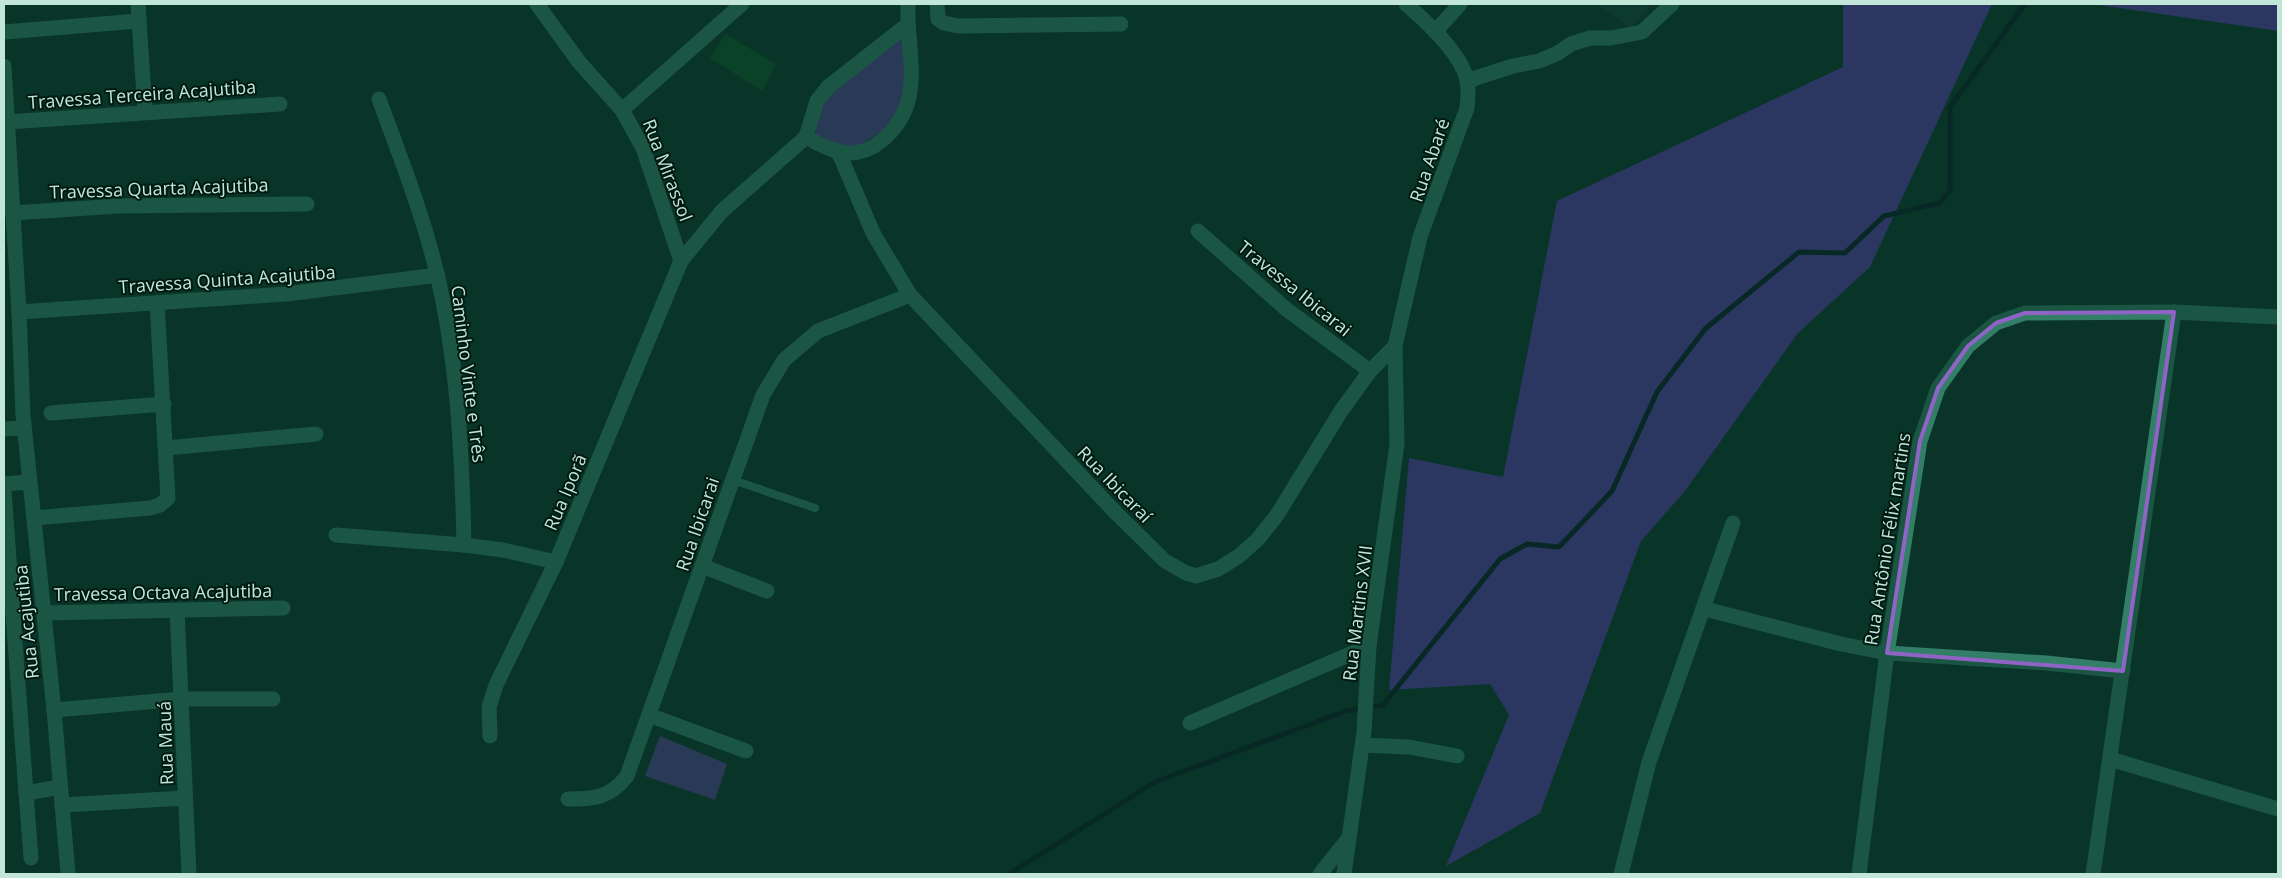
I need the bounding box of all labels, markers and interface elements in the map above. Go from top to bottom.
street label: Travessa Terceira Acajutiba [27,74,257,114]
street label: Rua Abaré [1404,115,1454,205]
street label: Rua Mirassol [638,116,698,224]
street label: Travessa Quarta Acajutiba [49,172,269,204]
street label: Travessa Ibicarai [1233,235,1357,341]
street label: Travessa Quinta Acajutiba [118,259,336,299]
street label: Caminho Vinte e Três [446,284,492,464]
street label: Rua Antônio Félix martins [1858,431,1916,647]
street label: Rua Ibicaraí [1072,440,1158,528]
street label: Rua Iporã [538,450,592,534]
street label: Rua Ibicarai [670,474,724,574]
street label: Rua Martins XVII [1337,544,1377,682]
street label: Rua Acajutiba [8,564,44,680]
street label: Travessa Octava Acajutiba [54,578,272,606]
street label: Rua Mauá [152,701,178,785]

